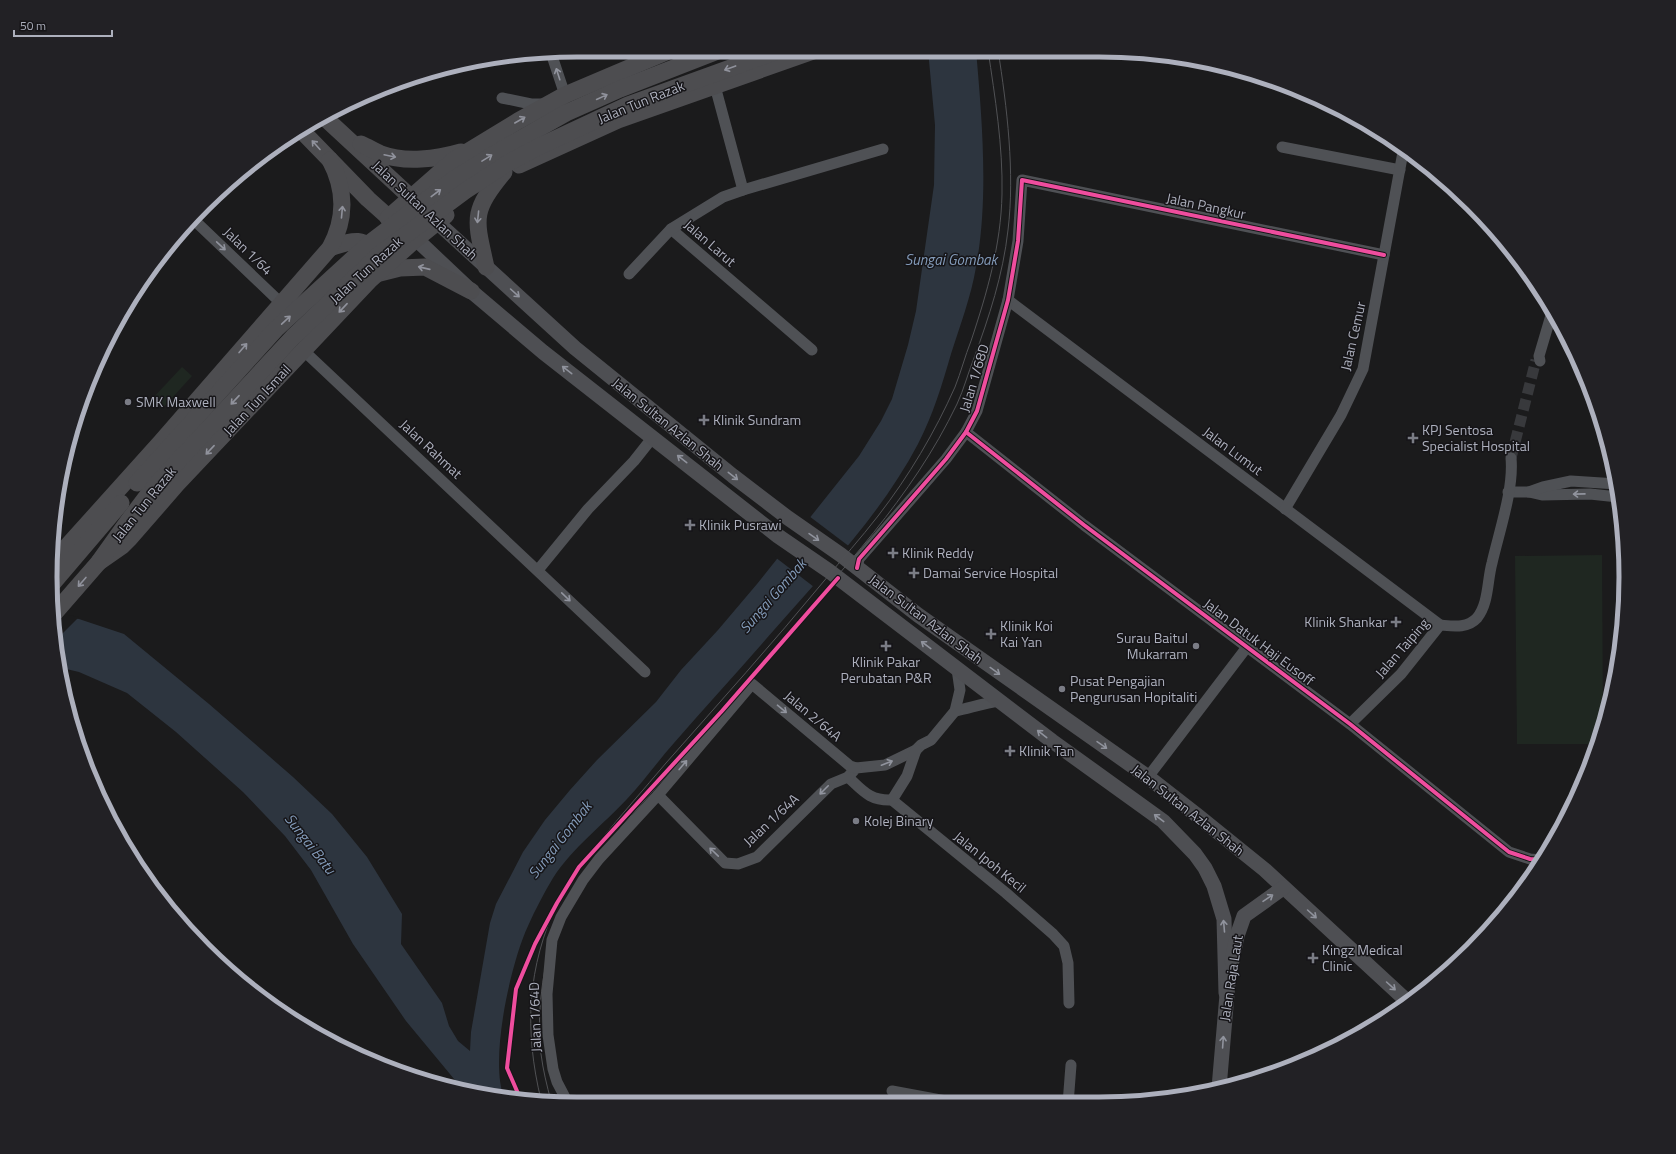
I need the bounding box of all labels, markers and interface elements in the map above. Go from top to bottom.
scale bar [14,12,112,38]
text: 50 m [20,16,46,35]
one-way arrow [725,64,737,72]
one-way arrow [554,69,562,81]
street label: Jalan Tun Razak [594,74,688,128]
one-way arrow [596,93,608,100]
one-way arrow [514,116,526,124]
one-way arrow [312,140,321,150]
one-way arrow [383,152,396,160]
one-way arrow [482,154,493,163]
street label: Jalan Sultan Azlan Shah [368,155,483,264]
street label: Jalan Pangkur [1164,187,1248,224]
one-way arrow [430,189,441,197]
one-way arrow [338,206,346,219]
one-way arrow [474,210,482,223]
street label: Jalan Larut [680,214,741,271]
street label: Jalan 1/64 [219,222,278,280]
street label: Jalan Tun Razak [325,231,407,308]
one-way arrow [216,241,226,251]
water label: Sungai Gombak [905,248,1000,271]
one-way arrow [418,263,431,271]
one-way arrow [510,289,520,298]
street label: Jalan Cemur [1334,299,1371,373]
one-way arrow [338,303,348,313]
one-way arrow [281,315,291,325]
street label: Jalan 1/68D [953,341,994,415]
one-way arrow [239,343,248,353]
street label: Jalan Tun Ismail [218,359,295,440]
one-way arrow [561,365,572,374]
street label: Jalan Sultan Azlan Shah [608,372,729,475]
place label: SMK Maxwell [136,391,216,412]
one-way arrow [230,395,239,406]
marker: SMK Maxwell [123,397,133,407]
place label: Klinik Sundram [713,409,801,430]
street label: Jalan Rahmat [395,414,467,483]
marker: Klinik Sundram [698,414,710,426]
place label: KPJ Sentosa Specialist Hospital [1422,419,1530,456]
street label: Jalan Lumut [1199,421,1268,480]
marker: KPJ Sentosa Specialist Hospital [1407,432,1419,444]
one-way arrow [205,445,214,455]
one-way arrow [676,455,687,464]
street label: Jalan Tun Razak [107,461,181,546]
one-way arrow [727,471,738,480]
one-way arrow [1573,490,1586,498]
place label: Klinik Pusrawi [699,514,781,535]
marker: Klinik Pusrawi [684,519,696,531]
one-way arrow [809,533,820,541]
place label: Klinik Reddy [902,542,974,563]
marker: Klinik Reddy [887,547,899,559]
water label: Sungai Gombak [734,551,813,638]
place label: Damai Service Hospital [923,562,1058,583]
marker: Damai Service Hospital [908,567,920,579]
street label: Jalan Sultan Azlan Shah [865,569,988,668]
one-way arrow [78,577,87,587]
one-way arrow [561,592,571,602]
street label: Jalan Datuk Haji Eusoff [1199,593,1319,691]
place label: Klinik Shankar [1304,611,1387,632]
street label: Jalan Taiping [1370,613,1434,682]
place label: Klinik Koi Kai Yan [1000,615,1053,652]
marker: Klinik Shankar [1390,616,1402,628]
place label: Surau Baitul Mukarram [1116,627,1188,664]
marker: Klinik Koi Kai Yan [985,628,997,640]
marker: Klinik Pakar Perubatan P&R [880,640,892,652]
one-way arrow [920,641,931,649]
marker: Surau Baitul Mukarram [1191,641,1201,651]
place label: Klinik Pakar Perubatan P&R [840,651,932,688]
one-way arrow [990,666,1001,675]
place label: Pusat Pengajian Pengurusan Hopitaliti [1070,670,1197,707]
marker: Pusat Pengajian Pengurusan Hopitaliti [1057,684,1067,694]
street label: Jalan 2/64A [780,685,847,746]
one-way arrow [777,705,788,714]
one-way arrow [1037,729,1048,738]
place label: Klinik Tan [1019,740,1074,761]
one-way arrow [1096,741,1107,749]
marker: Klinik Tan [1004,745,1016,757]
one-way arrow [880,759,892,767]
street label: Jalan Sultan Azlan Shah [1128,759,1249,860]
one-way arrow [679,760,688,771]
one-way arrow [819,785,829,795]
street label: Jalan 1/64A [738,788,804,851]
water label: Sungai Gombak [522,794,599,883]
water label: Sungai Batu [279,808,342,880]
place label: Kolej Binary [864,810,934,831]
one-way arrow [1153,814,1164,822]
marker: Kolej Binary [851,816,861,826]
street label: Jalan Ipoh Kecil [950,826,1031,897]
one-way arrow [709,847,719,857]
one-way arrow [1262,894,1273,902]
one-way arrow [1306,909,1316,918]
one-way arrow [1221,920,1228,933]
street label: Jalan Raja Laut [1213,933,1248,1022]
place label: Kingz Medical Clinic [1322,939,1403,976]
marker: Kingz Medical Clinic [1307,952,1319,964]
one-way arrow [1385,981,1396,990]
street label: Jalan 1/64D [523,982,546,1052]
one-way arrow [1219,1036,1226,1049]

